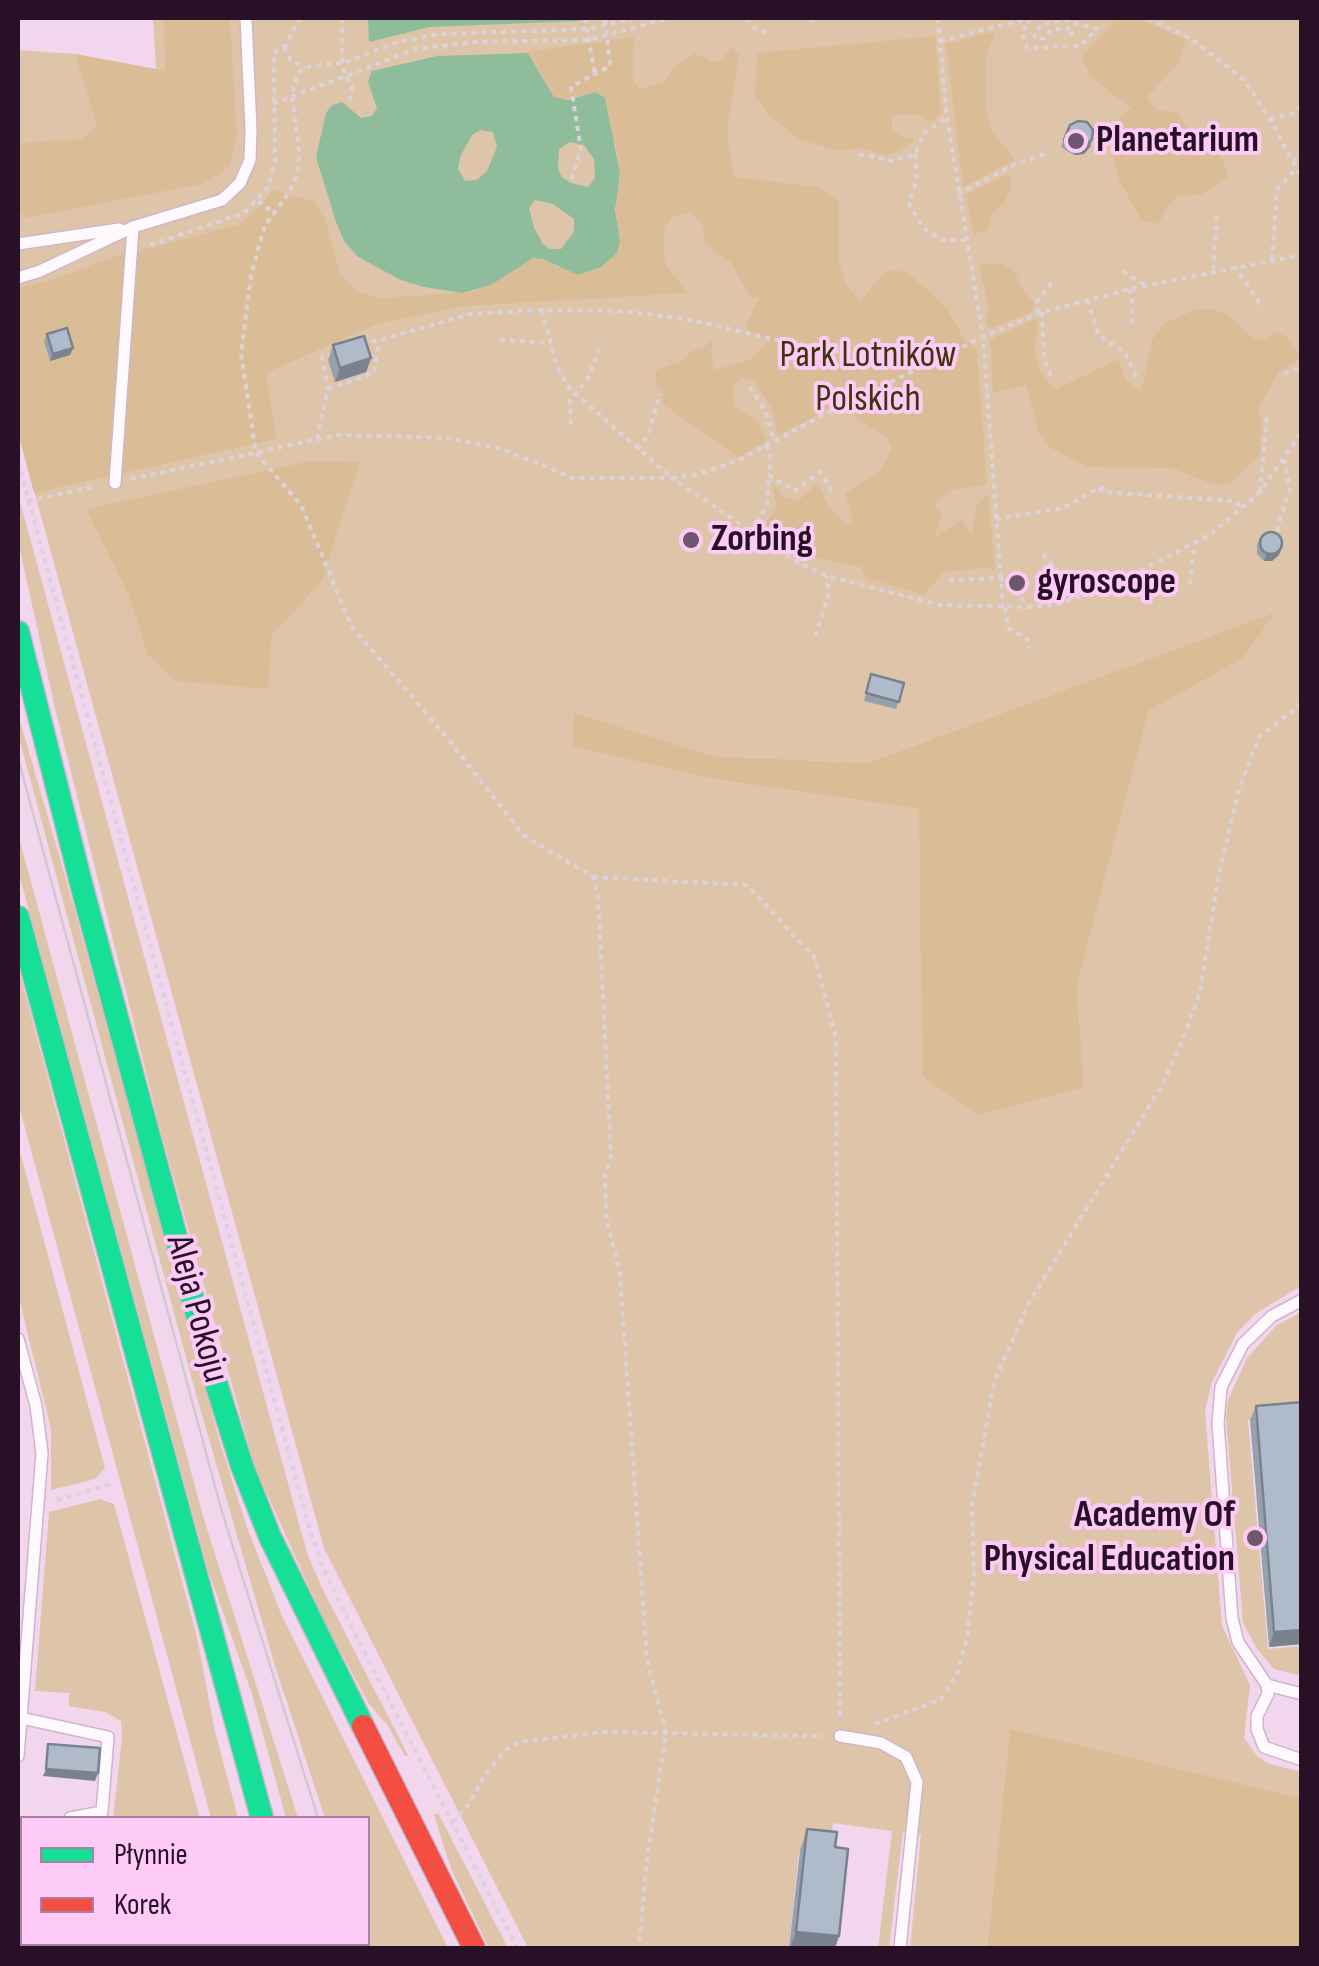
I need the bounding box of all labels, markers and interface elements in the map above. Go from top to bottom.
place label: Planetarium [1096,118,1259,164]
marker: Planetarium [1065,130,1087,152]
park label: Park Lotników Polskich [780,333,956,422]
place label: Zorbing [711,517,813,563]
marker: Zorbing [680,529,702,551]
place label: gyroscope [1037,560,1176,606]
marker: gyroscope [1006,572,1028,594]
street label: Aleja Pokoju [154,1230,238,1388]
place label: Academy Of Physical Education [984,1493,1235,1582]
marker: Academy Of Physical Education [1244,1527,1266,1549]
legend [20,1816,370,1946]
text: Płynnie [114,1837,188,1873]
text: Korek [114,1887,171,1923]

